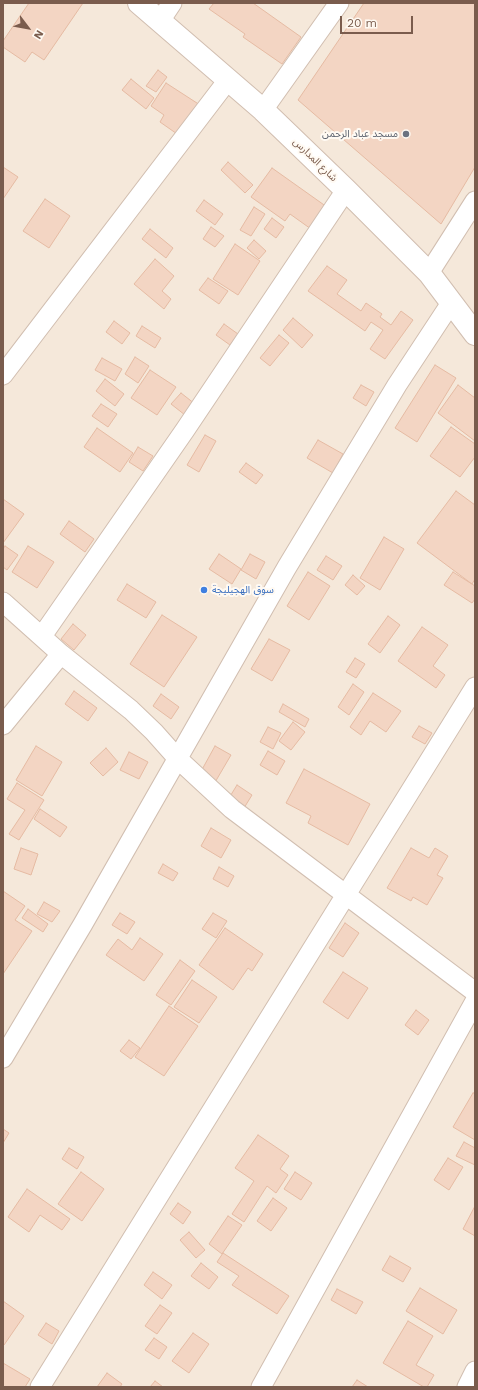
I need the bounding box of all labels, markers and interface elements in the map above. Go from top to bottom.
north arrow [8,8,48,48]
scale bar [342,8,415,34]
text: 20 m [347,16,377,30]
text: N [31,28,46,42]
place label: مسجد عباد الرحمن [322,128,398,140]
marker: مسجد عباد الرحمن [401,129,411,139]
street label: شارع المدارس [290,136,340,184]
place label: سوق الهجيليجة [212,584,274,596]
marker: سوق الهجيليجة [199,585,209,595]

